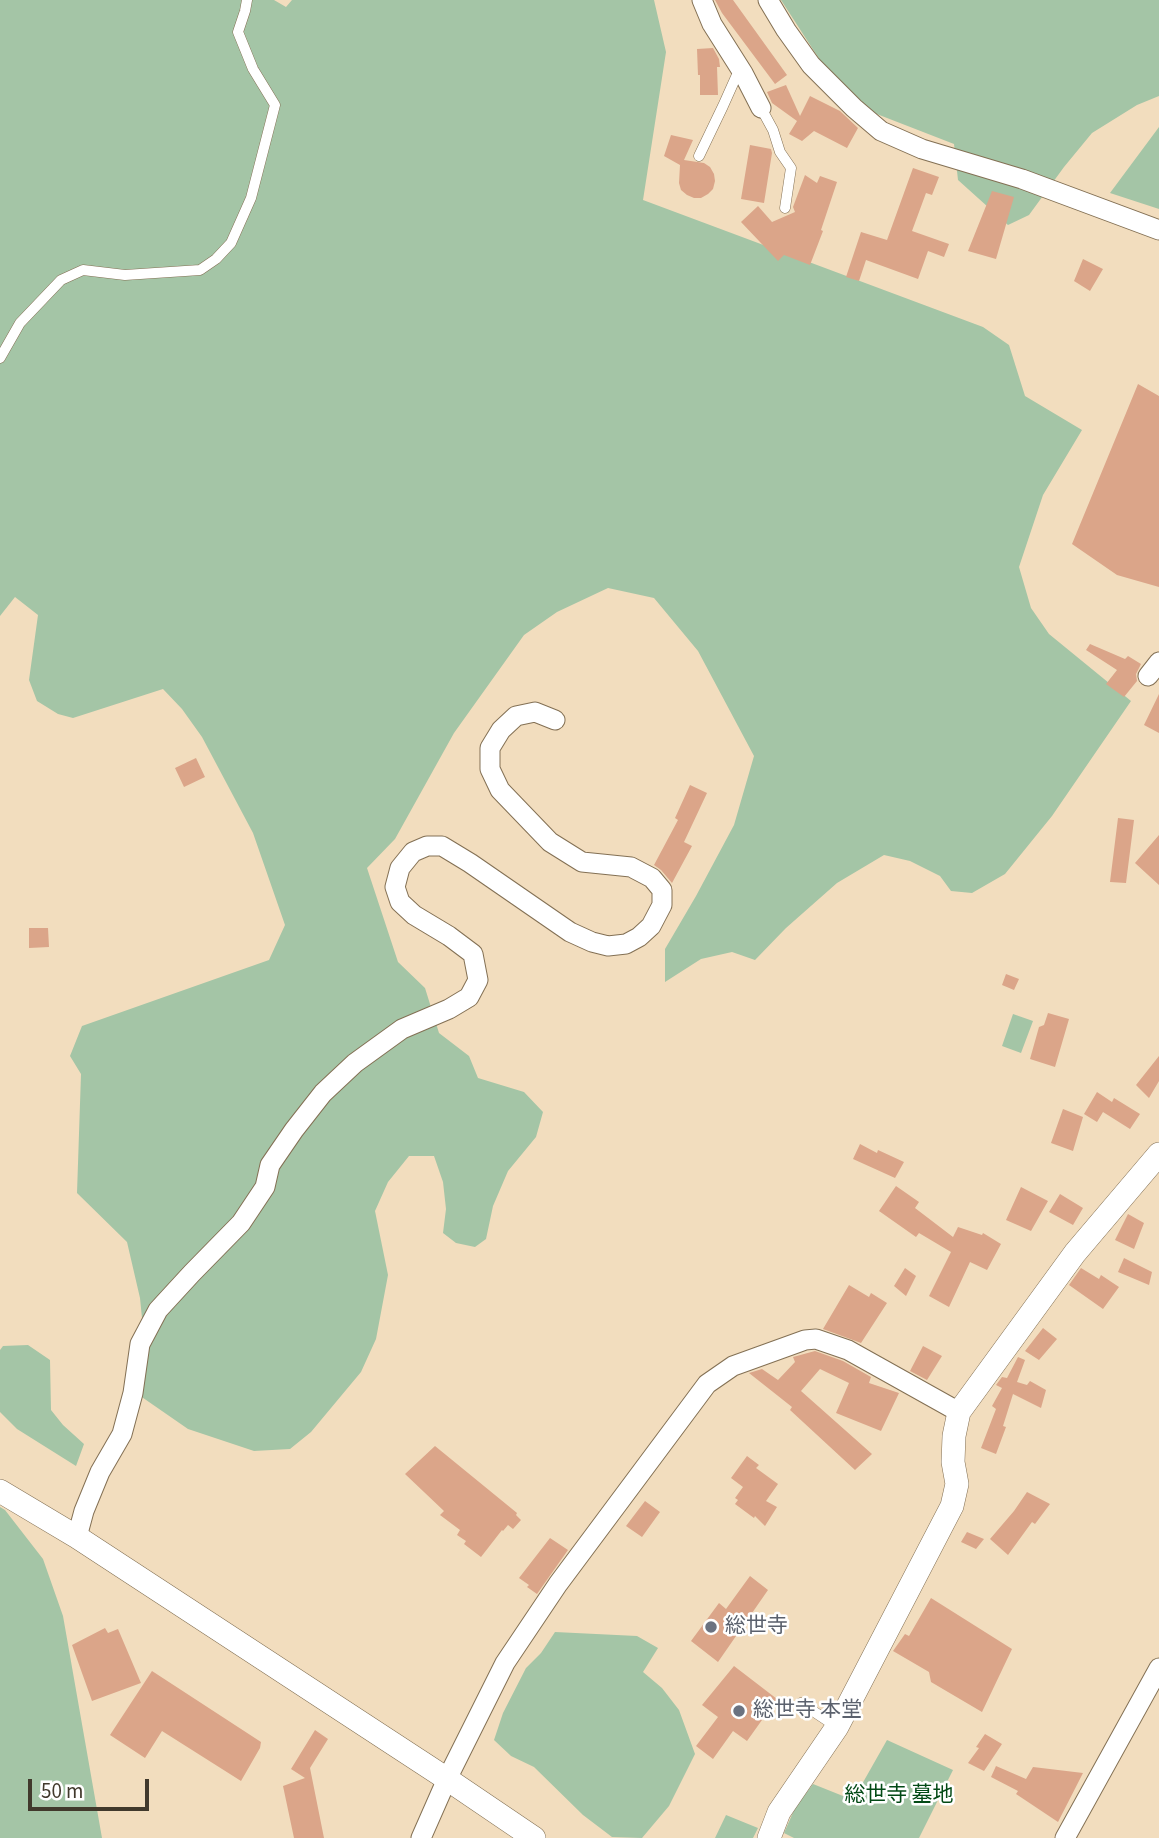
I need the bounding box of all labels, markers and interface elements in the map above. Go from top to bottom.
place label: 総世寺 [725,1614,788,1640]
marker: 総世寺 [703,1619,719,1635]
place label: 総世寺 本堂 [753,1698,862,1724]
marker: 総世寺 本堂 [731,1703,747,1719]
scale bar [32,1764,152,1808]
text: 50 m [41,1776,83,1806]
park label: 総世寺 墓地 [844,1783,954,1809]

